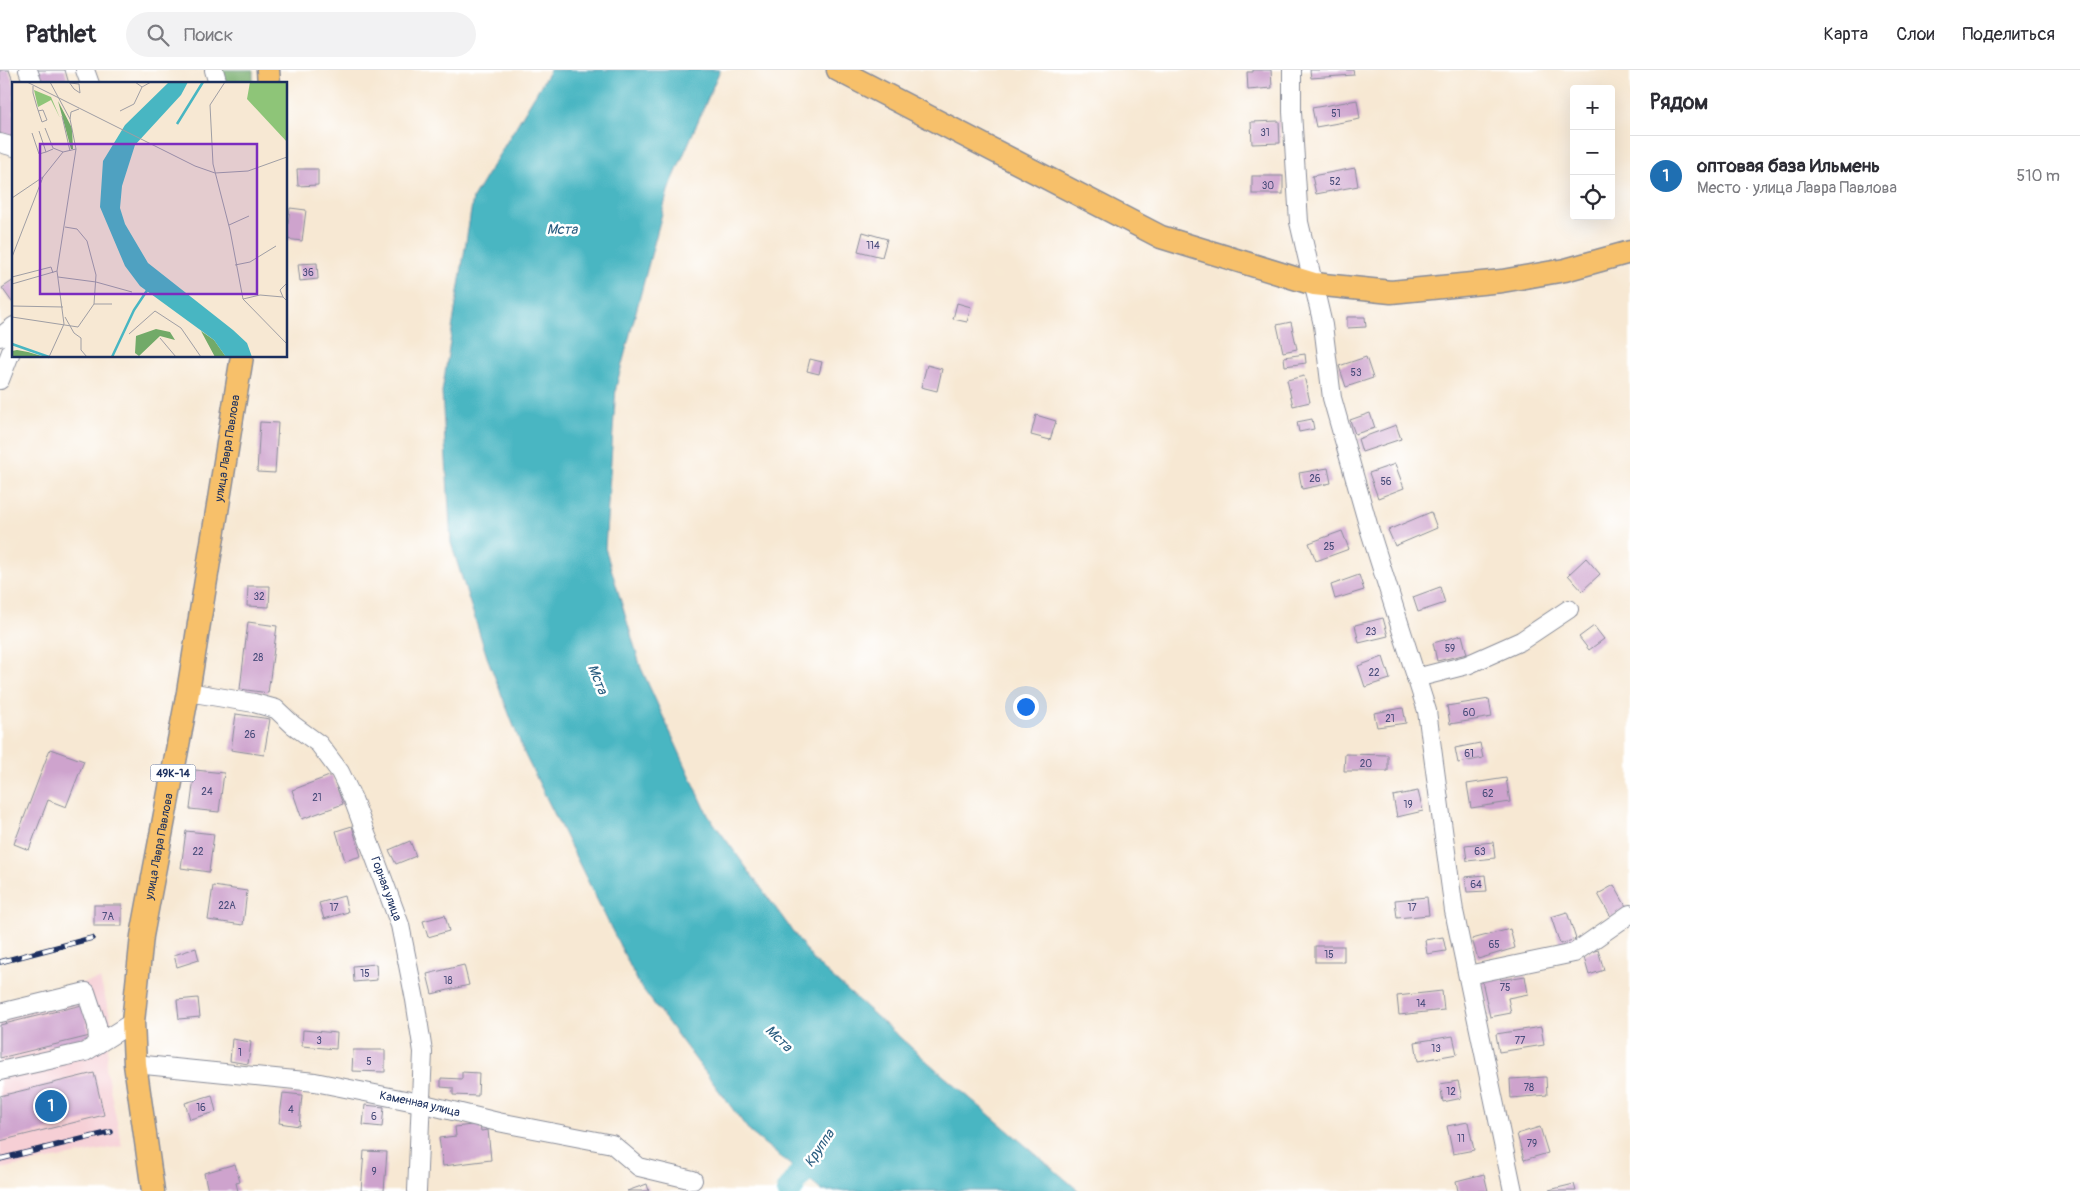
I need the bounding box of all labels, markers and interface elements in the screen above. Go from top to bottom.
search box [126,12,476,57]
text: Pathlet [25,20,96,49]
icon: search [144,21,172,49]
text: Поиск [184,23,233,47]
text: Карта [1824,23,1868,46]
text: Слои [1896,23,1934,46]
text: Поделиться [1962,23,2055,46]
inset map [12,82,288,358]
map controls [1570,85,1615,220]
button: + [1570,85,1615,130]
text: Рядом [1650,89,1708,116]
house number: 51 [1331,108,1341,120]
house number: 31 [1260,127,1270,139]
button: − [1570,130,1615,175]
text: оптовая база Ильмень [1697,154,1880,178]
text: 1 [1663,166,1669,186]
text: 510 m [2016,166,2060,186]
button: locate [1570,175,1615,220]
house number: 52 [1329,176,1341,188]
text: Место · улица Лавра Павлова [1697,178,1897,198]
house number: 30 [1262,180,1274,192]
water label: Мста [547,221,579,238]
house number: 114 [866,240,880,252]
house number: 36 [302,267,314,279]
house number: 53 [1351,367,1362,379]
street label: улица Лавра Павлова [212,393,244,504]
house number: 26 [1309,473,1321,485]
house number: 56 [1380,476,1392,488]
house number: 25 [1323,541,1335,553]
house number: 32 [253,591,265,603]
house number: 23 [1366,626,1377,638]
house number: 59 [1445,643,1455,655]
house number: 28 [253,652,263,664]
water label: Мста [584,662,612,698]
house number: 22 [1368,667,1380,679]
your location [1013,694,1039,720]
house number: 60 [1463,707,1475,719]
house number: 21 [1385,713,1395,725]
house number: 26 [244,729,256,741]
house number: 61 [1464,748,1474,760]
house number: 20 [1360,758,1372,770]
road number: 49К-14 [150,764,196,781]
house number: 24 [201,786,213,798]
house number: 62 [1482,788,1494,800]
street label: улица Лавра Павлова [142,792,177,902]
house number: 21 [312,792,322,804]
house number: 19 [1403,799,1413,811]
house number: 22 [192,846,204,858]
house number: 63 [1474,846,1486,858]
street label: Горная улица [367,855,405,924]
house number: 64 [1470,879,1482,891]
house number: 22А [218,900,236,912]
house number: 17 [329,902,339,914]
house number: 17 [1407,902,1417,914]
house number: 7А [102,911,114,923]
house number: 65 [1488,939,1500,951]
house number: 15 [1324,949,1334,961]
house number: 15 [360,968,370,980]
house number: 18 [444,975,452,987]
house number: 75 [1500,982,1510,994]
house number: 14 [1416,998,1426,1010]
water label: Мста [762,1022,797,1056]
house number: 3 [316,1035,322,1047]
house number: 77 [1515,1035,1526,1047]
house number: 13 [1431,1043,1441,1055]
house number: 1 [238,1047,242,1059]
house number: 5 [366,1056,372,1068]
house number: 78 [1524,1082,1534,1094]
house number: 12 [1446,1086,1456,1098]
pin: 1 [35,1087,67,1125]
street label: Каменная улица [378,1088,462,1121]
house number: 16 [196,1102,206,1114]
house number: 4 [288,1104,294,1116]
house number: 6 [371,1111,377,1123]
water label: Круппа [801,1125,839,1170]
house number: 11 [1457,1133,1465,1145]
house number: 79 [1527,1138,1537,1150]
house number: 9 [371,1166,377,1178]

